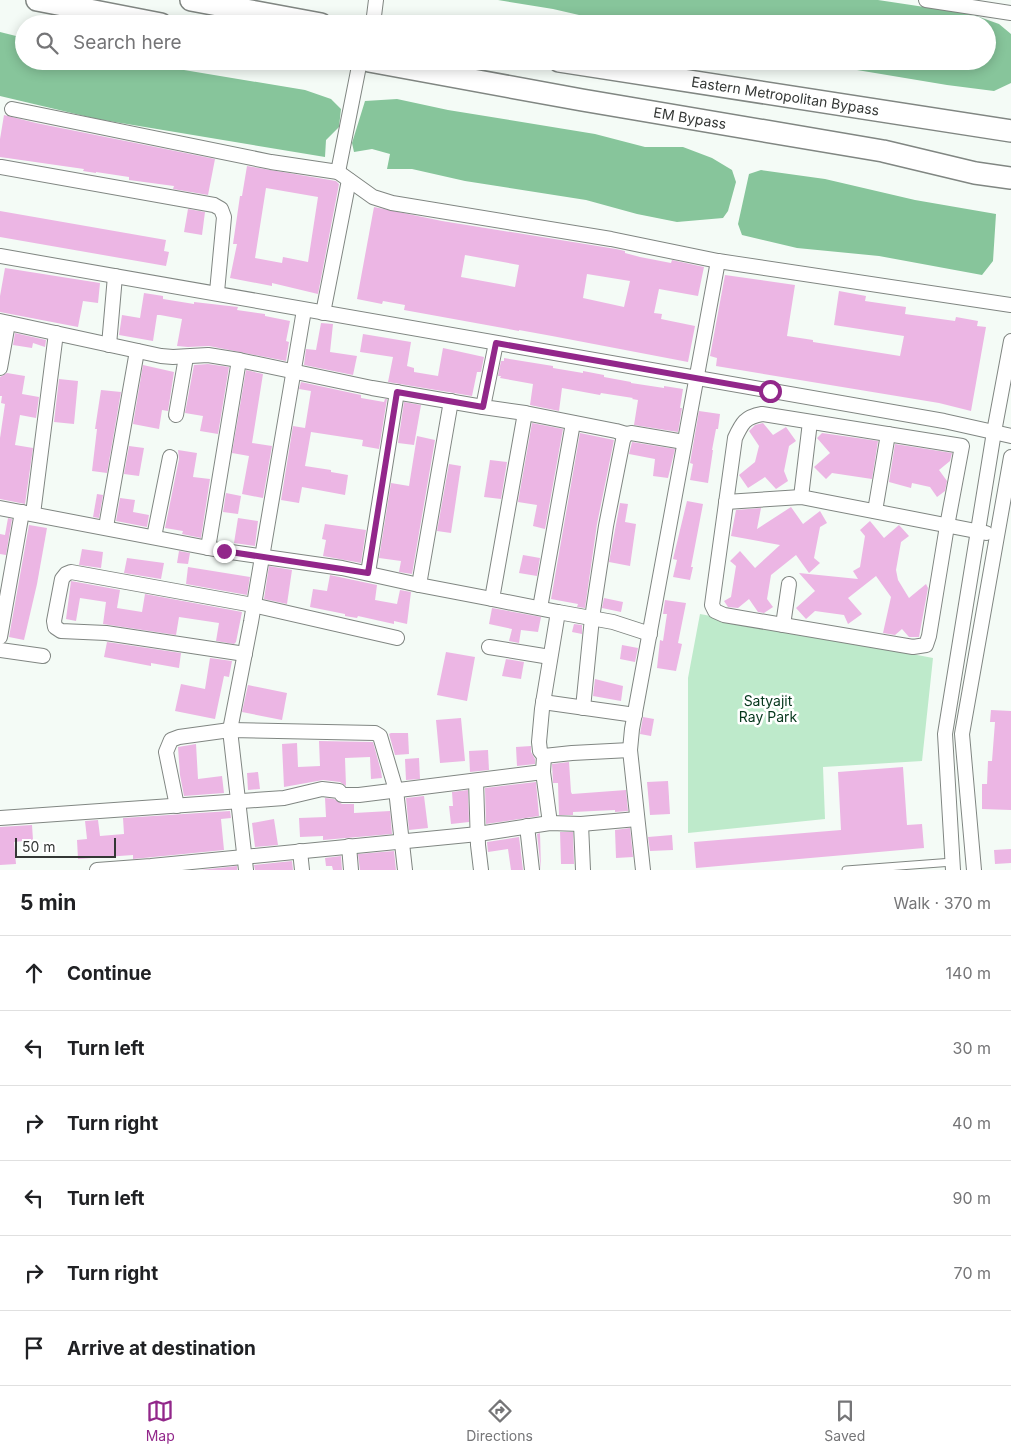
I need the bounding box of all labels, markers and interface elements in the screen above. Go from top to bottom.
search box [15,15,996,70]
icon: search [33,29,61,57]
text: Search here [73,31,182,54]
street label: Eastern Metropolitan Bypass [690,73,880,118]
street label: EM Bypass [652,103,728,132]
route start [759,380,782,403]
route end [213,540,236,563]
park label: Satyajit Ray Park [739,692,798,725]
scale bar [15,835,116,858]
text: 50 m [22,838,56,855]
text: 5 min [20,890,76,915]
text: Walk · 370 m [894,893,991,913]
icon: ahead [20,959,48,987]
text: Continue [67,962,152,985]
text: 140 m [946,963,991,983]
icon: left [20,1034,48,1062]
text: Turn left [67,1037,145,1060]
text: 30 m [953,1038,991,1058]
icon: right [20,1109,48,1137]
text: Turn right [67,1112,158,1135]
text: 40 m [952,1113,991,1133]
icon: left [20,1184,48,1212]
text: Turn left [67,1187,145,1210]
text: 90 m [952,1188,991,1208]
icon: right [20,1259,48,1287]
text: Turn right [67,1262,158,1285]
text: 70 m [954,1263,991,1283]
icon: arrive [20,1334,48,1362]
text: Arrive at destination [67,1337,256,1360]
tab: Map [146,1397,175,1444]
tab: Directions [466,1397,533,1444]
tab: Saved [824,1397,865,1444]

